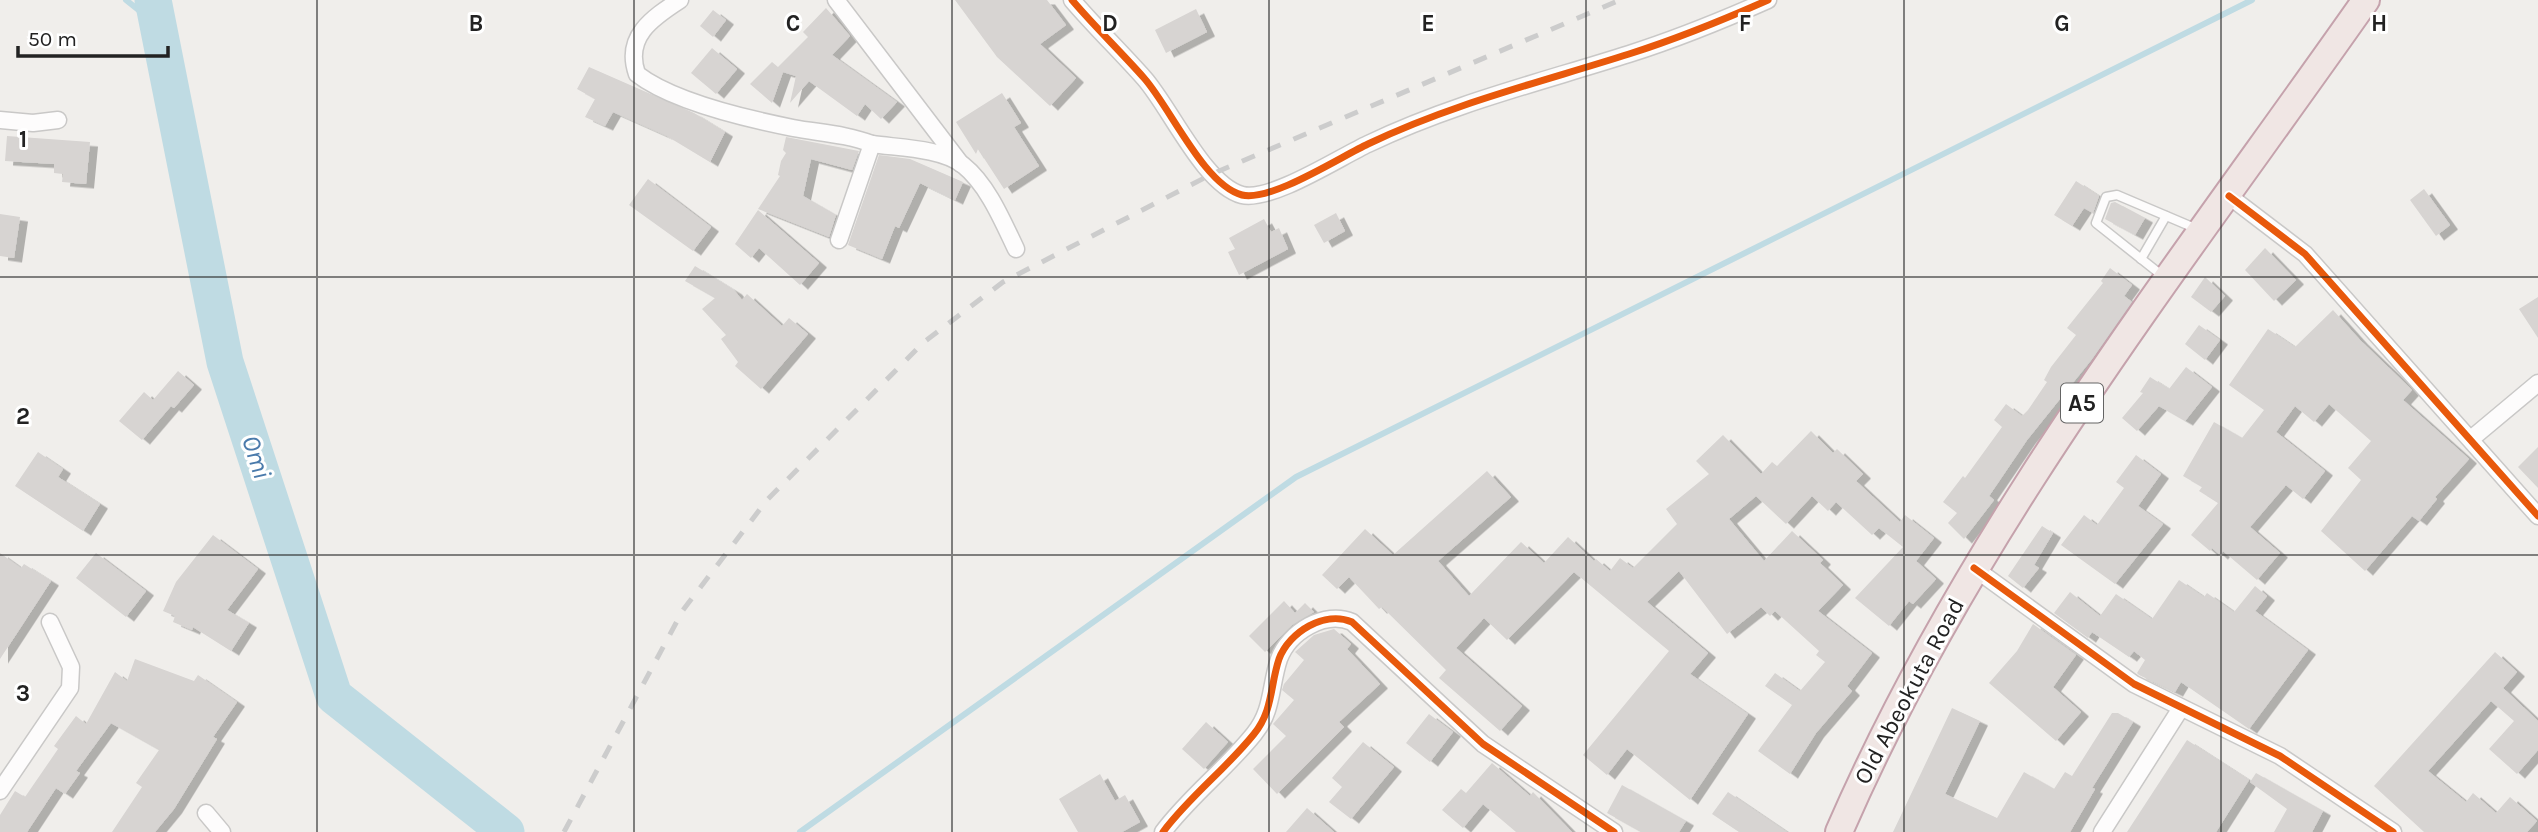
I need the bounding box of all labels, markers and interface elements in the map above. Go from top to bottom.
text: B [469,10,483,37]
text: C [786,10,800,37]
text: D [1102,10,1118,37]
text: E [1421,10,1435,37]
text: F [1739,10,1751,37]
text: G [2054,10,2070,37]
text: H [2371,10,2387,37]
scale bar [18,14,168,58]
text: 50 m [28,27,77,51]
text: 1 [19,126,27,153]
road number: A5 [2061,384,2103,422]
text: 2 [16,403,30,430]
water label: Omi [235,431,278,483]
street label: Old Abeokuta Road [1848,593,1970,789]
text: 3 [16,680,30,707]

